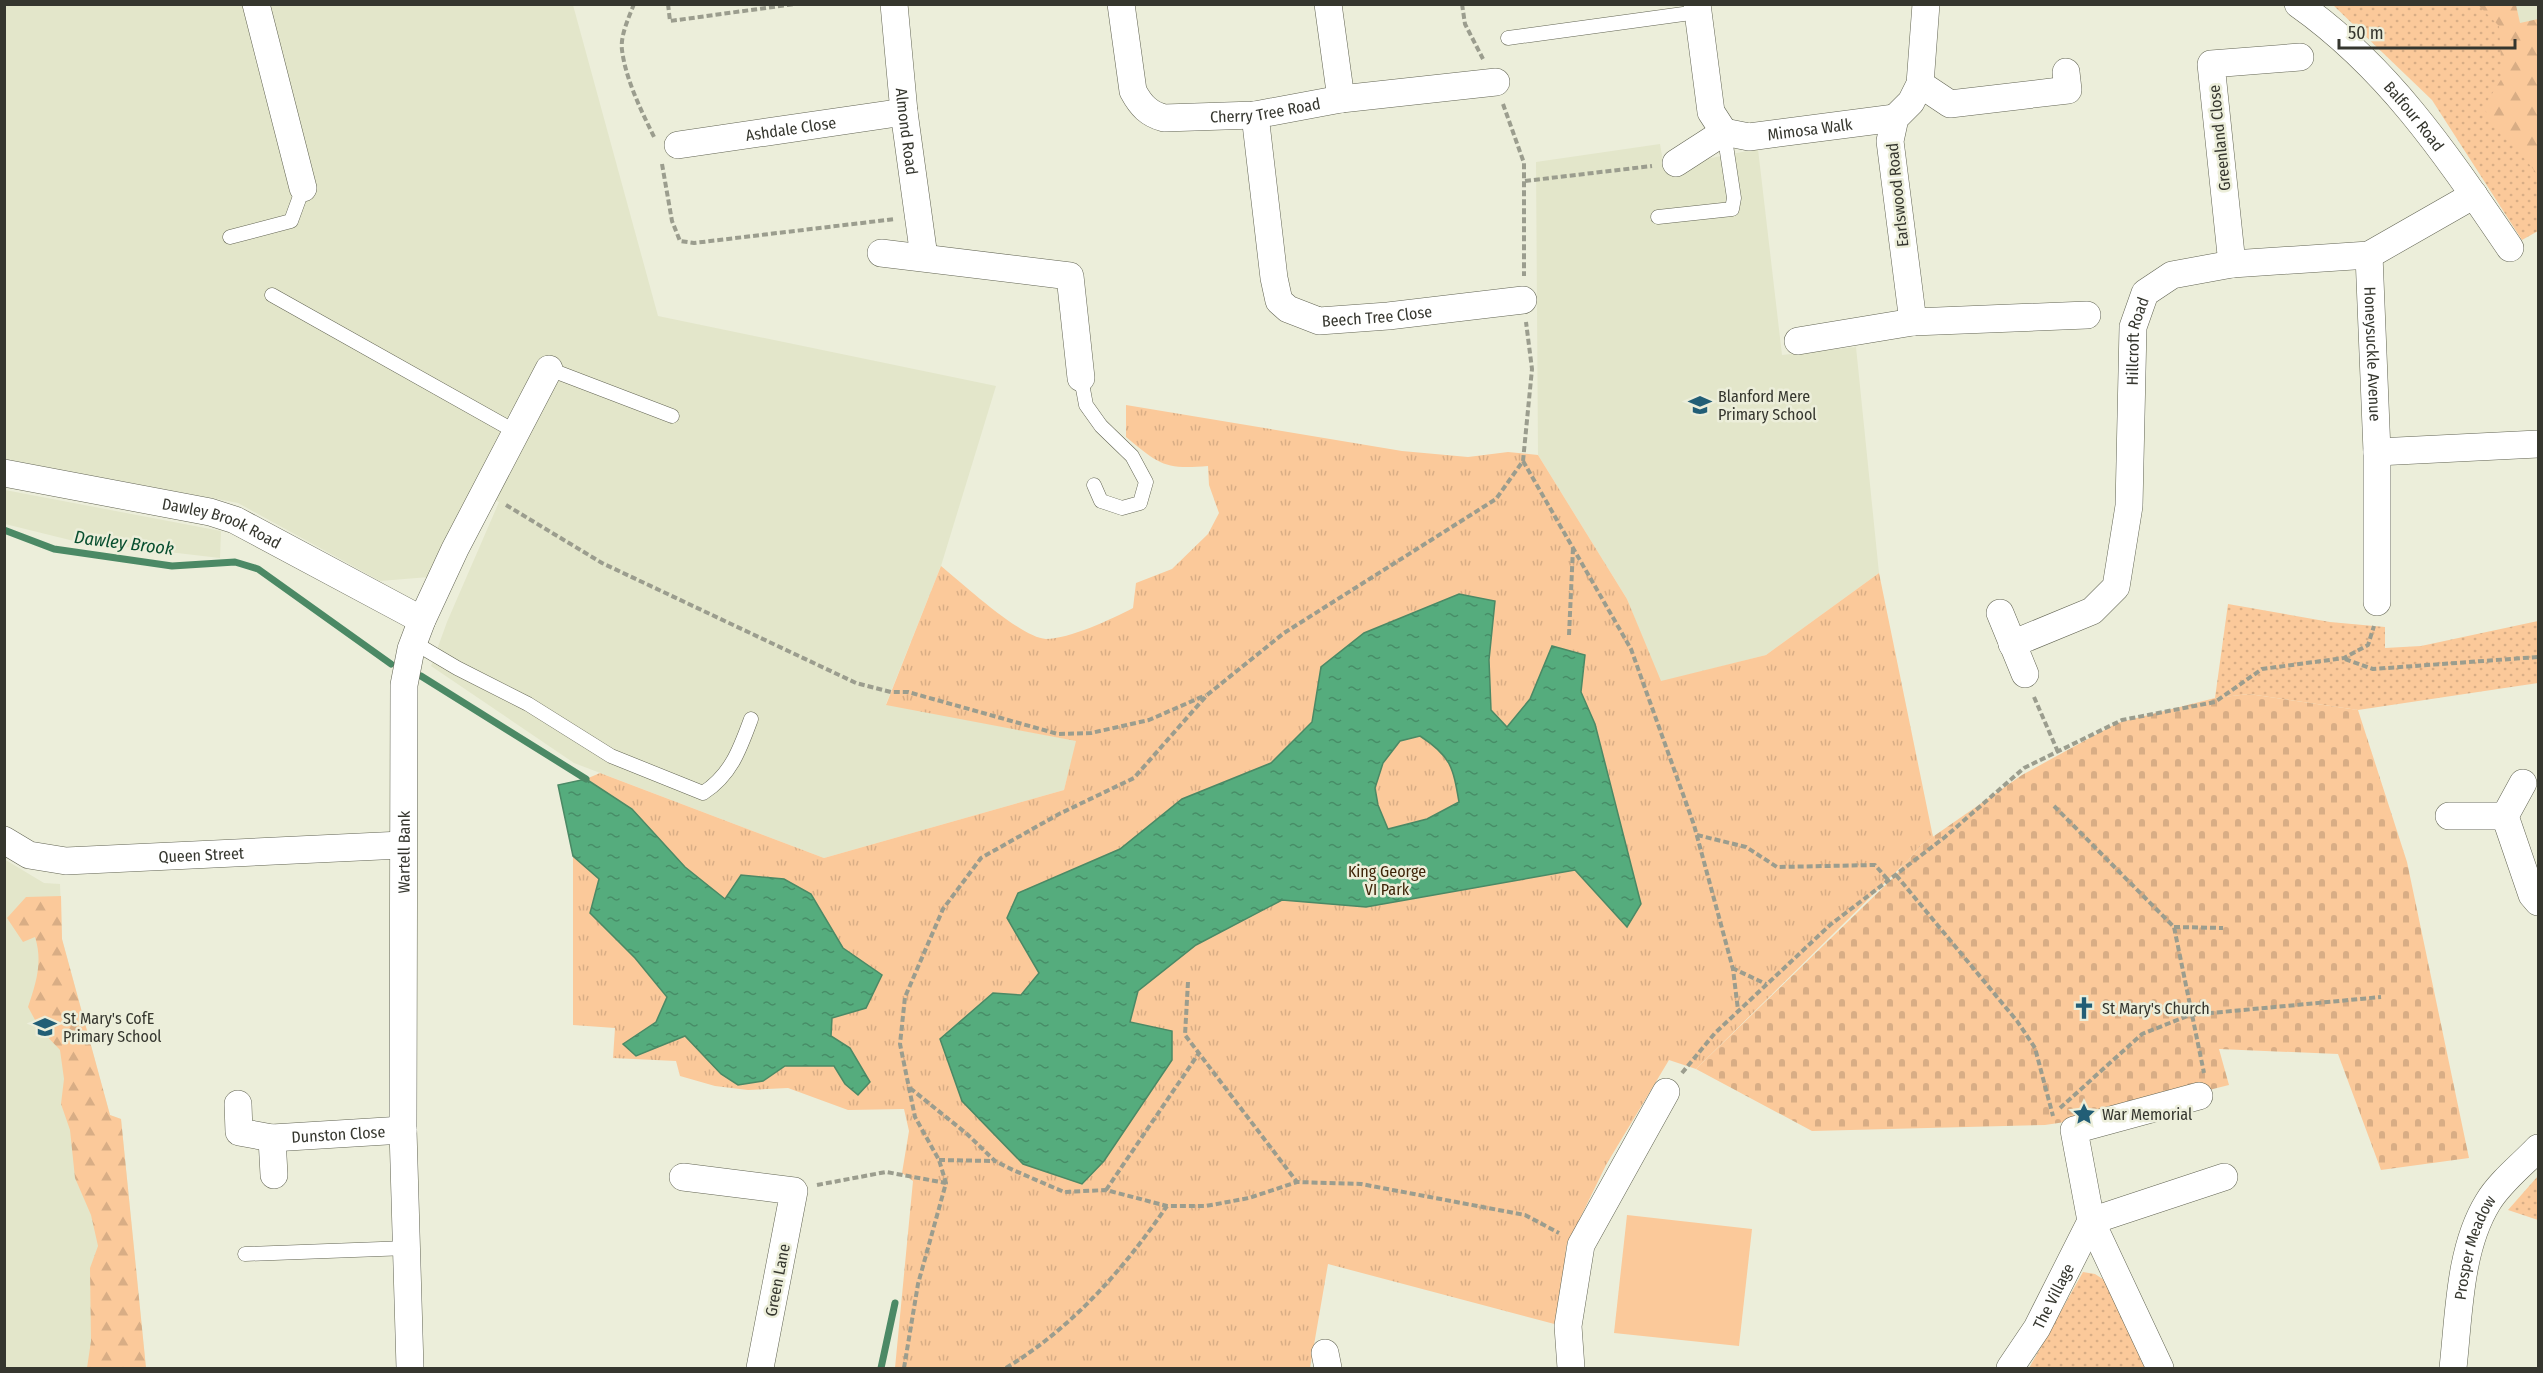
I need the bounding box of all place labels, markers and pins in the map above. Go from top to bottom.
place label: Blanford Mere Primary School [1718,387,1817,424]
school or university icon: Blanford Mere Primary School [1687,392,1713,418]
church icon: St Mary's Church [2071,995,2097,1021]
place label: St Mary's Church [2102,999,2210,1018]
place label: St Mary's CofE Primary School [63,1009,162,1046]
school or university icon: St Mary's CofE Primary School [32,1014,58,1040]
place icon: War Memorial [2071,1101,2097,1127]
place label: War Memorial [2102,1105,2192,1124]

